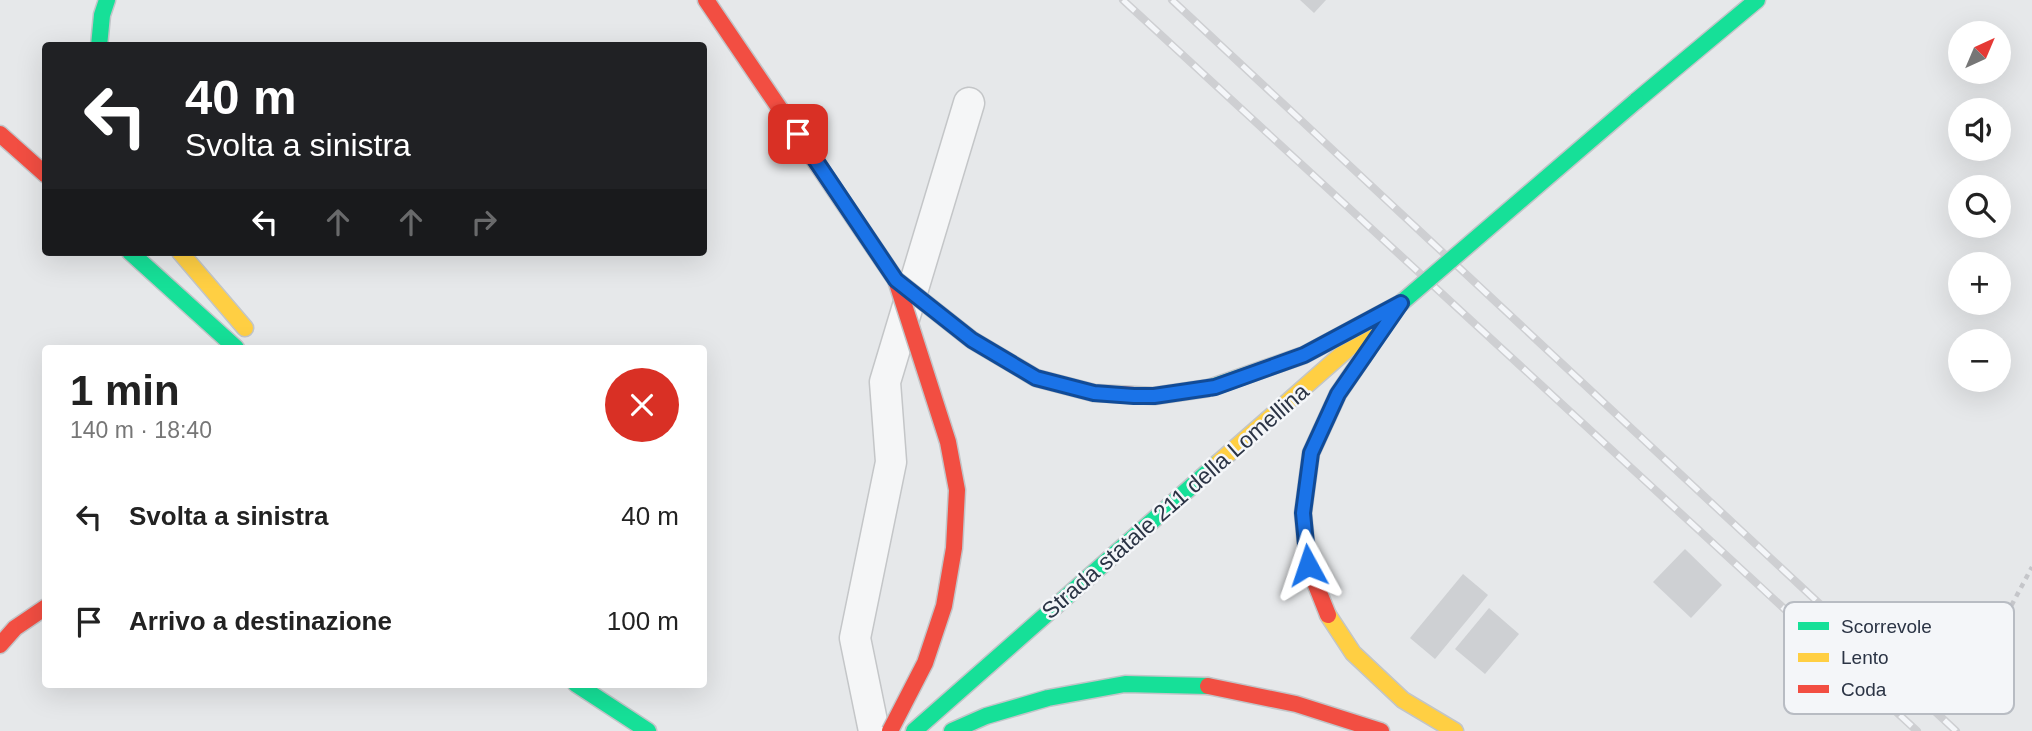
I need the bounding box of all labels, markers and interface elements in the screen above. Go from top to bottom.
north arrow [1948,21,2011,84]
map controls [1948,21,2011,392]
icon: left [70,70,161,161]
text: 40 m [185,70,297,124]
button: sound [1948,98,2011,161]
pin [768,104,828,164]
icon: arrive [779,115,817,153]
text: Svolta a sinistra [185,127,411,163]
button: search [1948,175,2011,238]
icon: left [246,203,284,241]
icon: ahead [319,203,357,241]
icon: ahead [392,203,430,241]
icon: right [465,203,503,241]
button: + [1948,252,2011,315]
button: − [1948,329,2011,392]
text: 1 min [70,367,180,414]
button: close [605,368,679,442]
street label: Strada statale 211 della Lomellina [1036,378,1314,624]
text: 140 m · 18:40 [70,417,212,443]
icon: left [70,498,108,536]
text: Svolta a sinistra [129,501,328,531]
text: 40 m [621,501,679,531]
position arrow [1271,528,1345,602]
legend [1784,602,2014,714]
icon: arrive [70,603,108,641]
text: Arrivo a destinazione [129,606,392,636]
text: 100 m [607,606,679,636]
text: Scorrevole [1841,616,1932,637]
text: Lento [1841,647,1889,668]
text: Coda [1841,679,1887,700]

